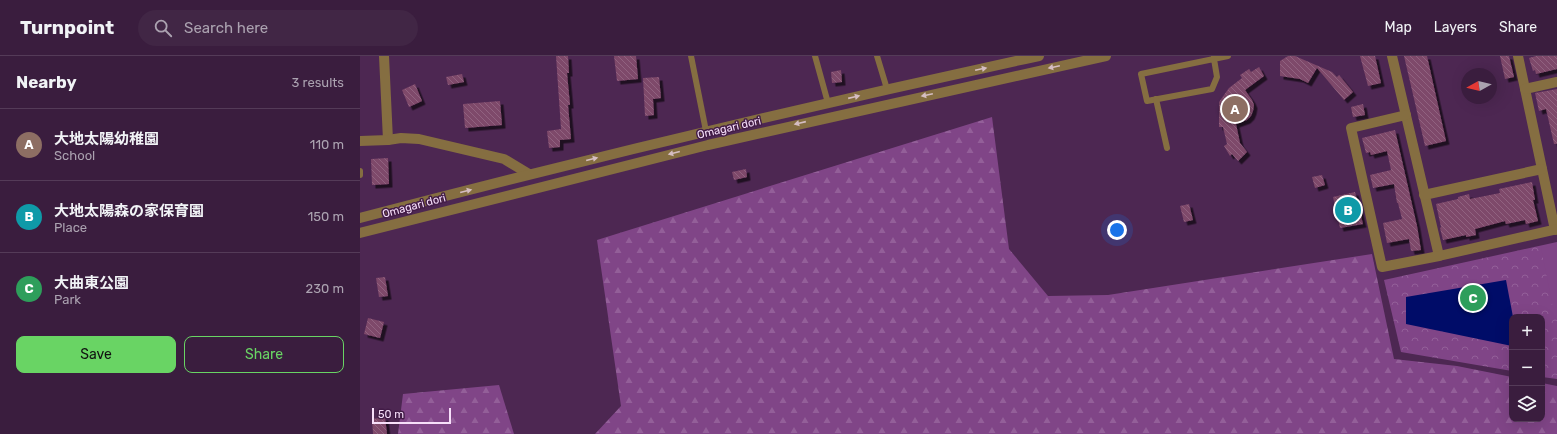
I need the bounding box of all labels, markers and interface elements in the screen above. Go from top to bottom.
search box [138,10,418,46]
text: Turnpoint [20,16,114,39]
icon: search [152,17,174,39]
text: Search here [184,19,268,37]
text: Map [1385,19,1412,36]
text: Layers [1434,19,1477,36]
text: Share [1499,19,1537,36]
one-way arrow [975,65,987,71]
one-way arrow [1048,65,1060,71]
north arrow [1461,68,1497,104]
text: Nearby [16,72,77,92]
text: 3 results [292,75,344,90]
one-way arrow [921,92,933,98]
one-way arrow [848,93,860,99]
pin: A [1222,94,1248,124]
street label: Omagari dori [696,114,762,142]
one-way arrow [794,121,807,127]
text: 大地太陽幼稚園 [54,130,159,148]
text: A [24,137,34,152]
text: 110 m [310,137,344,152]
text: School [54,148,95,163]
one-way arrow [668,151,680,157]
one-way arrow [585,155,598,161]
one-way arrow [459,187,472,193]
street label: Omagari dori [381,191,447,221]
pin: B [1335,195,1361,225]
text: 大地太陽森の家保育園 [54,202,204,220]
text: B [24,209,34,224]
text: 150 m [308,209,344,224]
text: Place [54,220,87,235]
your location [1107,220,1127,240]
text: 大曲東公園 [54,274,129,292]
text: C [24,281,34,296]
text: 230 m [306,281,344,296]
pin: C [1460,283,1486,313]
text: Park [54,292,81,307]
map controls [1509,314,1545,422]
button: + [1509,314,1545,350]
button: Save [16,336,176,373]
button: Share [184,336,344,373]
button: − [1509,350,1545,386]
button: layers [1509,386,1545,422]
scale bar [372,406,451,425]
text: 50 m [378,408,404,421]

